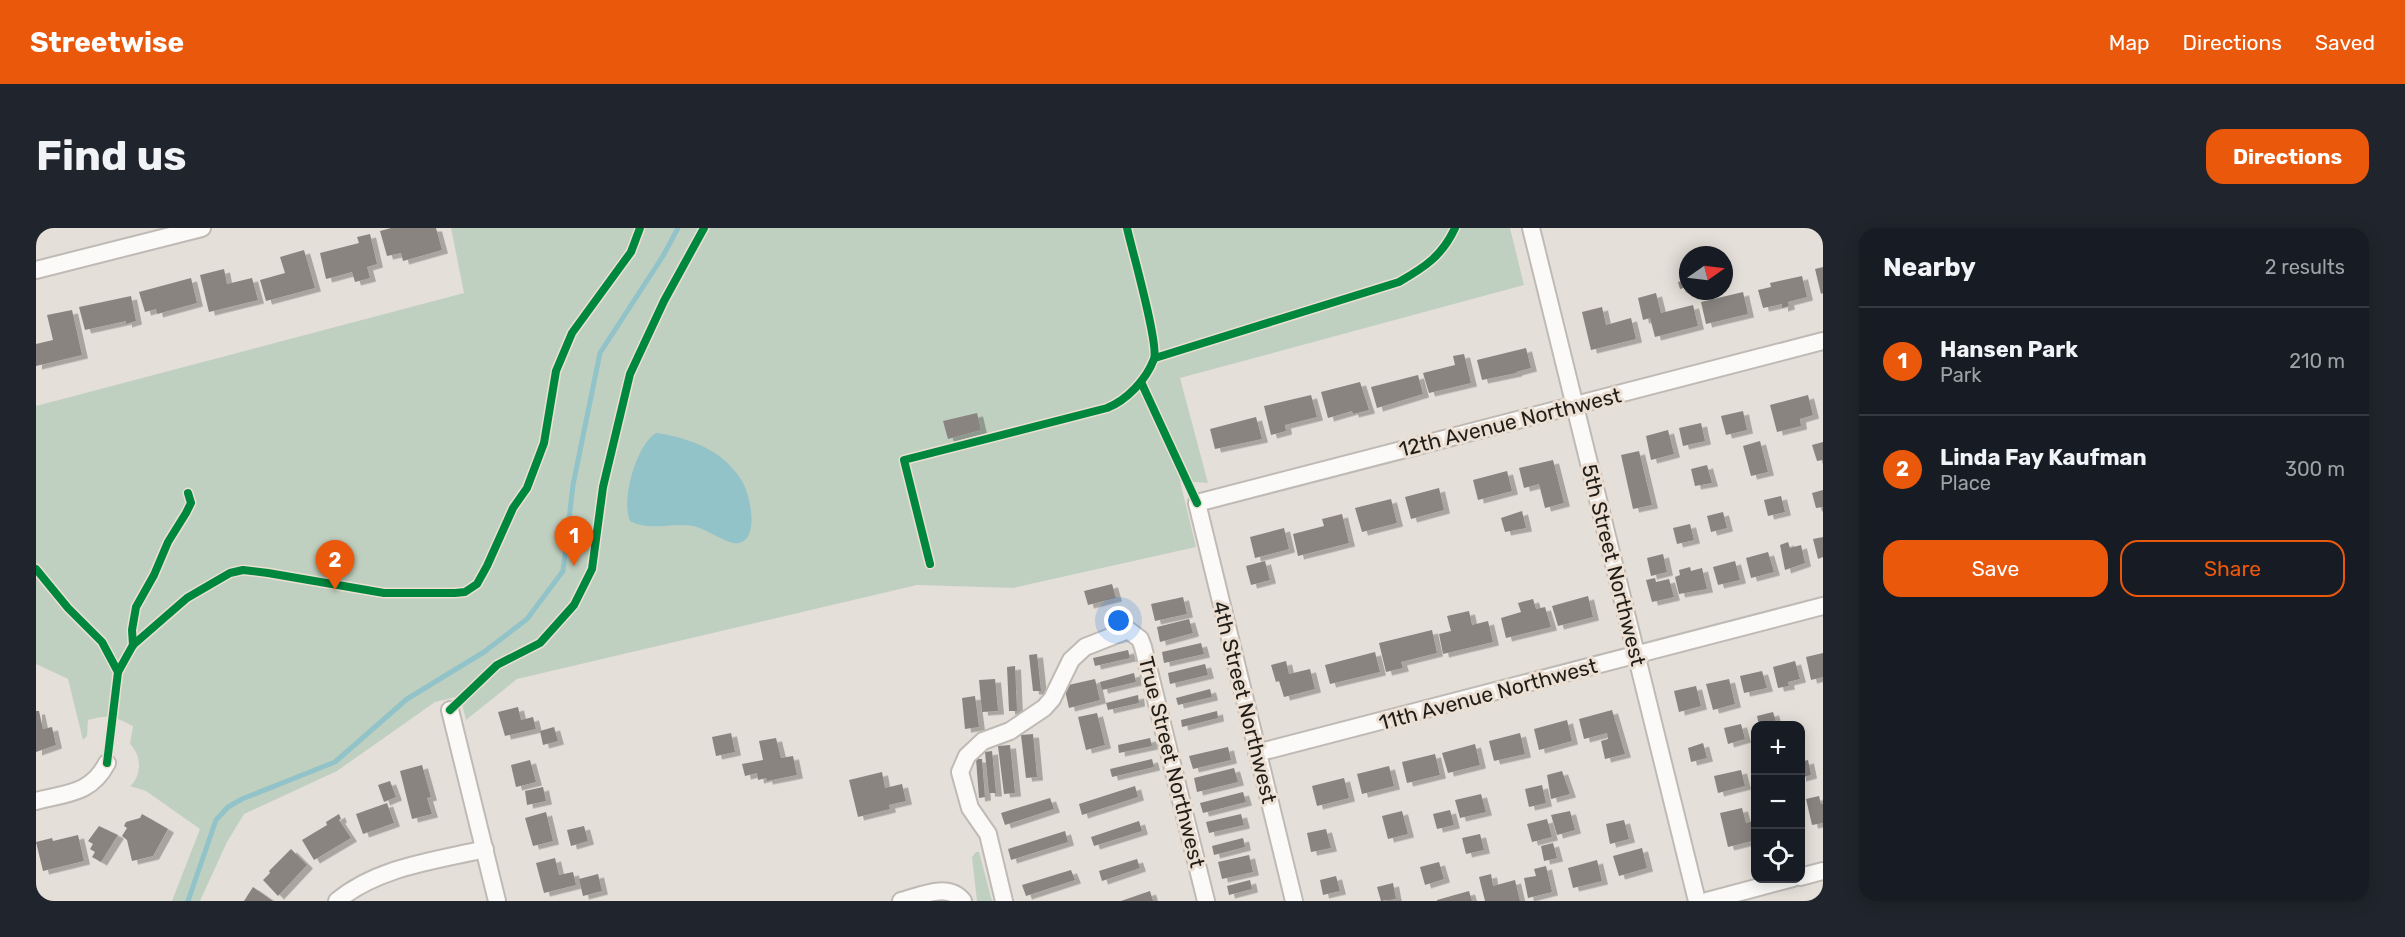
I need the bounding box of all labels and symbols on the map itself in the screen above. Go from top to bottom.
north arrow [1679,246,1733,300]
street label: 12th Avenue Northwest [1396,382,1624,462]
street label: 5th Street Northwest [1577,461,1651,669]
pin: 1 [554,516,594,566]
pin: 2 [316,540,354,590]
street label: 4th Street Northwest [1208,598,1282,806]
your location [1104,606,1133,635]
street label: 11th Avenue Northwest [1376,653,1600,735]
street label: True Street Northwest [1134,654,1210,870]

